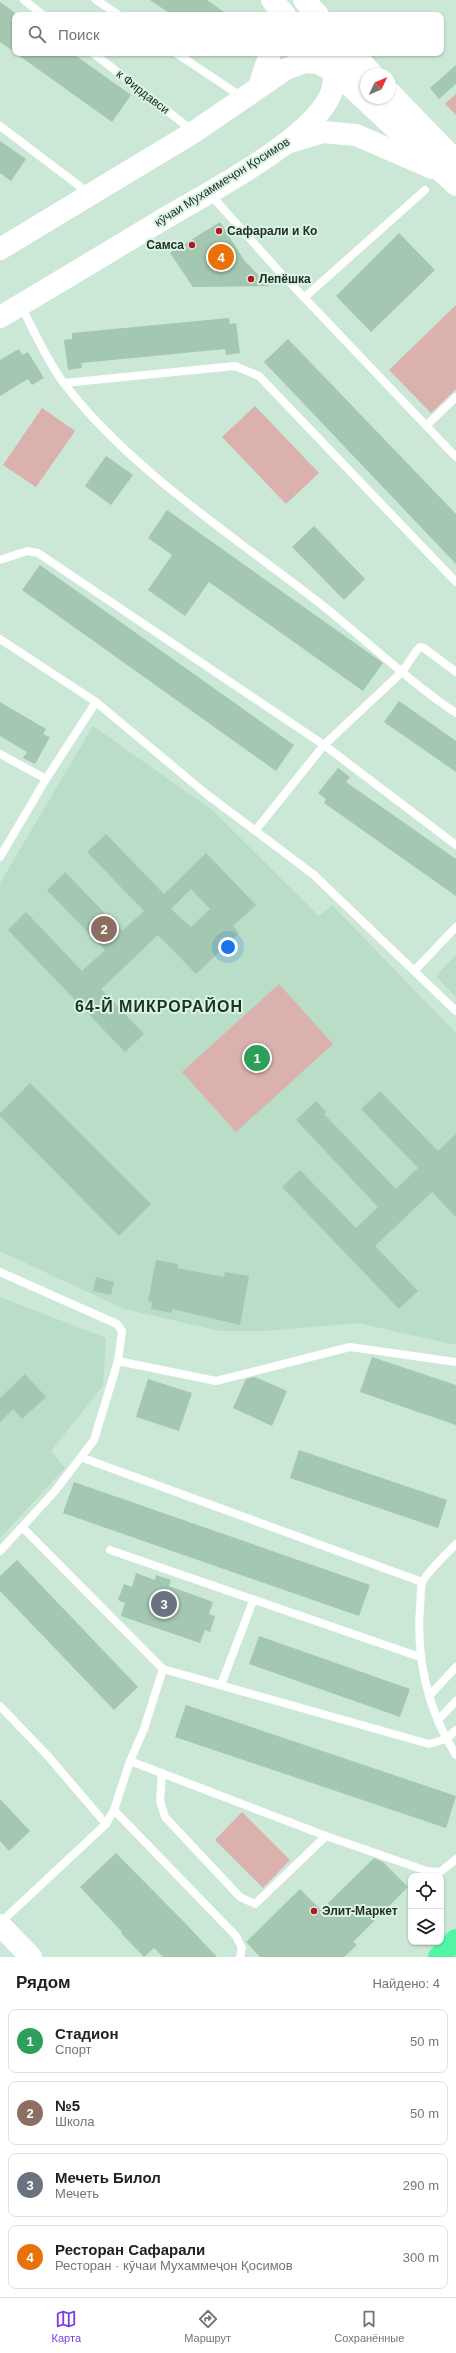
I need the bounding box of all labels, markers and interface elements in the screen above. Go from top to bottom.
search box [12,12,444,56]
icon: search [26,23,48,45]
text: Поиск [58,26,100,43]
street label: к Фирдавси [114,67,172,117]
north arrow [360,68,396,104]
street label: кӯчаи Мухаммеҷон Қосимов [152,135,292,229]
place label: Сафарали и Ко [227,224,317,238]
marker: Сафарали и Ко [214,226,224,236]
place label: Самса [146,238,184,252]
marker: Самса [187,240,197,250]
pin: 4 [208,242,234,272]
place label: Лепёшка [259,272,311,286]
marker: Лепёшка [246,274,256,284]
pin: 2 [91,914,117,944]
your location [218,937,238,957]
district label: 64-Й МИКРОРАЙОН [75,997,243,1015]
pin: 1 [244,1043,270,1073]
pin: 3 [151,1589,177,1619]
map controls [408,1873,444,1945]
button: locate [408,1873,444,1909]
place label: Элит-Маркет [322,1904,398,1918]
marker: Элит-Маркет [309,1906,319,1916]
button: layers [408,1909,444,1945]
text: Рядом [16,1973,71,1992]
text: Найдено: 4 [372,1976,440,1991]
text: Стадион [55,2025,119,2042]
text: 1 [26,2034,34,2049]
text: 50 m [410,2034,439,2049]
text: Спорт [55,2042,92,2057]
text: №5 [55,2097,80,2114]
text: 2 [26,2106,34,2121]
text: 50 m [410,2106,439,2121]
text: Школа [55,2114,95,2129]
text: Мечеть Билол [55,2169,161,2186]
text: 3 [26,2178,34,2193]
text: 290 m [403,2178,439,2193]
text: Мечеть [55,2186,99,2201]
text: Ресторан Сафарали [55,2241,205,2258]
text: 4 [26,2250,34,2265]
text: 300 m [403,2250,439,2265]
text: Ресторан · кӯчаи Мухаммеҷон Қосимов [55,2258,293,2273]
tab: Карта [52,2308,81,2344]
tab: Маршрут [184,2308,231,2344]
tab: Сохранённые [334,2308,404,2344]

